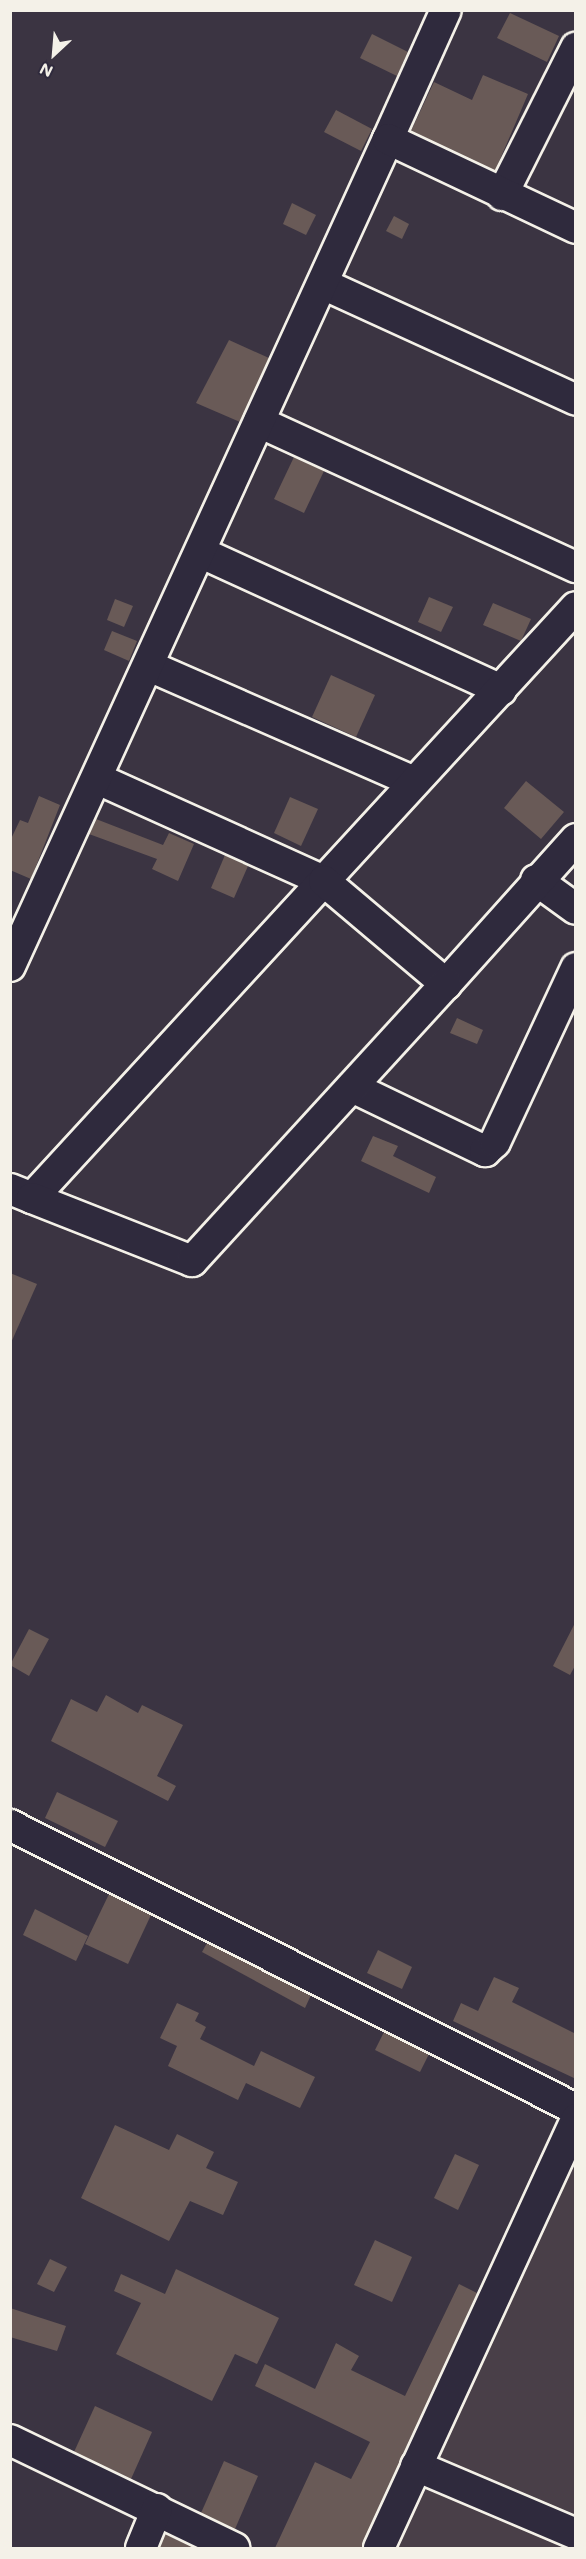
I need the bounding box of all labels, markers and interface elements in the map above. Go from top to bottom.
north arrow [24,24,84,84]
text: N [36,59,56,83]

